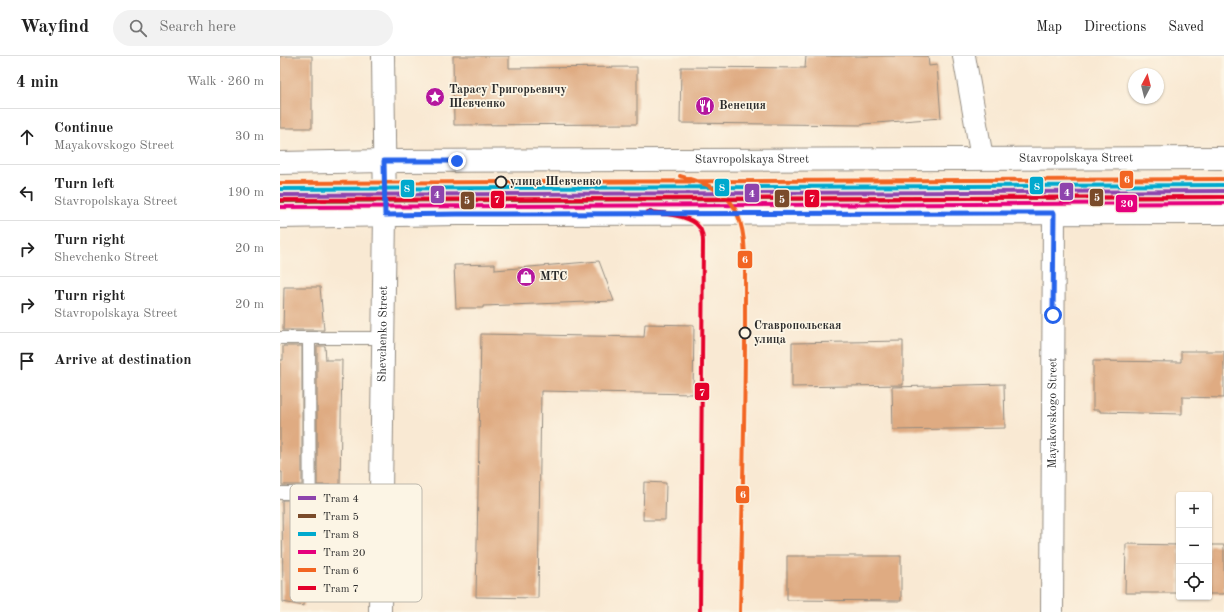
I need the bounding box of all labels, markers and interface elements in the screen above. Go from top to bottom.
search box [113,10,393,46]
icon: search [127,17,149,39]
text: Wayfind [20,18,89,37]
text: Search here [159,20,236,35]
text: Map [1036,20,1062,34]
text: Directions [1084,20,1146,34]
text: Saved [1168,20,1204,34]
north arrow [1128,68,1164,104]
text: 4 min [16,74,59,91]
text: Walk · 260 m [187,75,264,88]
place label: Тарасу Григорьевичу Шевченко [449,84,567,110]
place icon: Тарасу Григорьевичу Шевченко [424,86,446,108]
restaurant icon: Венеция [694,95,716,117]
place label: Венеция [719,100,766,112]
text: Continue [54,121,113,136]
icon: ahead [16,126,38,148]
text: 30 m [235,130,264,143]
text: Mayakovskogo Street [54,139,174,152]
route end [448,152,466,170]
street label: Stavropolskaya Street [1019,152,1133,165]
street label: Stavropolskaya Street [695,153,809,166]
line badge: 6 [1119,170,1134,189]
marker: улица Шевченко [494,175,508,189]
text: 6 [1124,175,1130,186]
place label: улица Шевченко [510,176,602,188]
line badge: 8 [1029,176,1044,195]
text: Turn left [54,177,114,192]
line badge: 8 [714,178,730,197]
line badge: 8 [400,179,415,198]
icon: left [16,182,38,204]
text: 8 [1034,182,1040,193]
line badge: 4 [1059,182,1074,201]
text: 8 [719,183,725,194]
line badge: 4 [744,183,760,203]
text: 8 [404,184,410,195]
line badge: 4 [430,185,445,204]
text: 190 m [227,186,264,199]
text: 4 [1064,188,1070,199]
line badge: 5 [1089,188,1104,207]
text: 4 [749,189,755,200]
line badge: 5 [774,189,790,208]
line badge: 7 [804,189,820,208]
text: 4 [434,190,440,201]
line badge: 7 [490,190,505,209]
line badge: 5 [460,191,475,210]
text: 5 [1094,193,1100,204]
text: 7 [809,194,815,205]
line badge: 20 [1115,194,1138,213]
text: Stavropolskaya Street [54,195,178,208]
text: 7 [494,195,500,206]
text: 5 [779,195,785,206]
text: 5 [464,196,470,207]
text: 20 [1121,199,1133,210]
text: Turn right [54,233,125,248]
icon: right [16,238,38,260]
text: 20 m [235,242,264,255]
line badge: 6 [737,250,753,269]
text: Shevchenko Street [54,251,158,264]
text: 6 [742,255,748,266]
shop icon: МТС [515,266,537,288]
place label: МТС [540,271,567,283]
street label: Shevchenko Street [377,286,390,382]
text: Turn right [54,289,125,304]
icon: right [16,294,38,316]
text: 20 m [235,298,264,311]
route start [1044,306,1062,324]
text: Stavropolskaya Street [54,307,178,320]
place label: Ставропольская улица [754,320,841,346]
marker: Ставропольская улица [738,326,752,340]
icon: arrive [16,350,38,372]
text: Arrive at destination [54,353,192,368]
street label: Mayakovskogo Street [1047,358,1059,468]
line badge: 7 [694,382,710,401]
text: 7 [699,388,705,399]
legend [290,484,422,602]
line badge: 6 [735,485,750,504]
text: 6 [740,490,746,501]
map controls [1176,492,1212,600]
button: + [1176,492,1212,528]
text: Tram 4 [323,494,359,505]
text: Tram 5 [323,512,359,523]
button: − [1176,528,1212,564]
text: Tram 8 [323,530,359,541]
text: Tram 20 [323,548,365,559]
button: locate [1176,564,1212,600]
text: Tram 6 [323,566,359,577]
text: Tram 7 [323,584,359,595]

